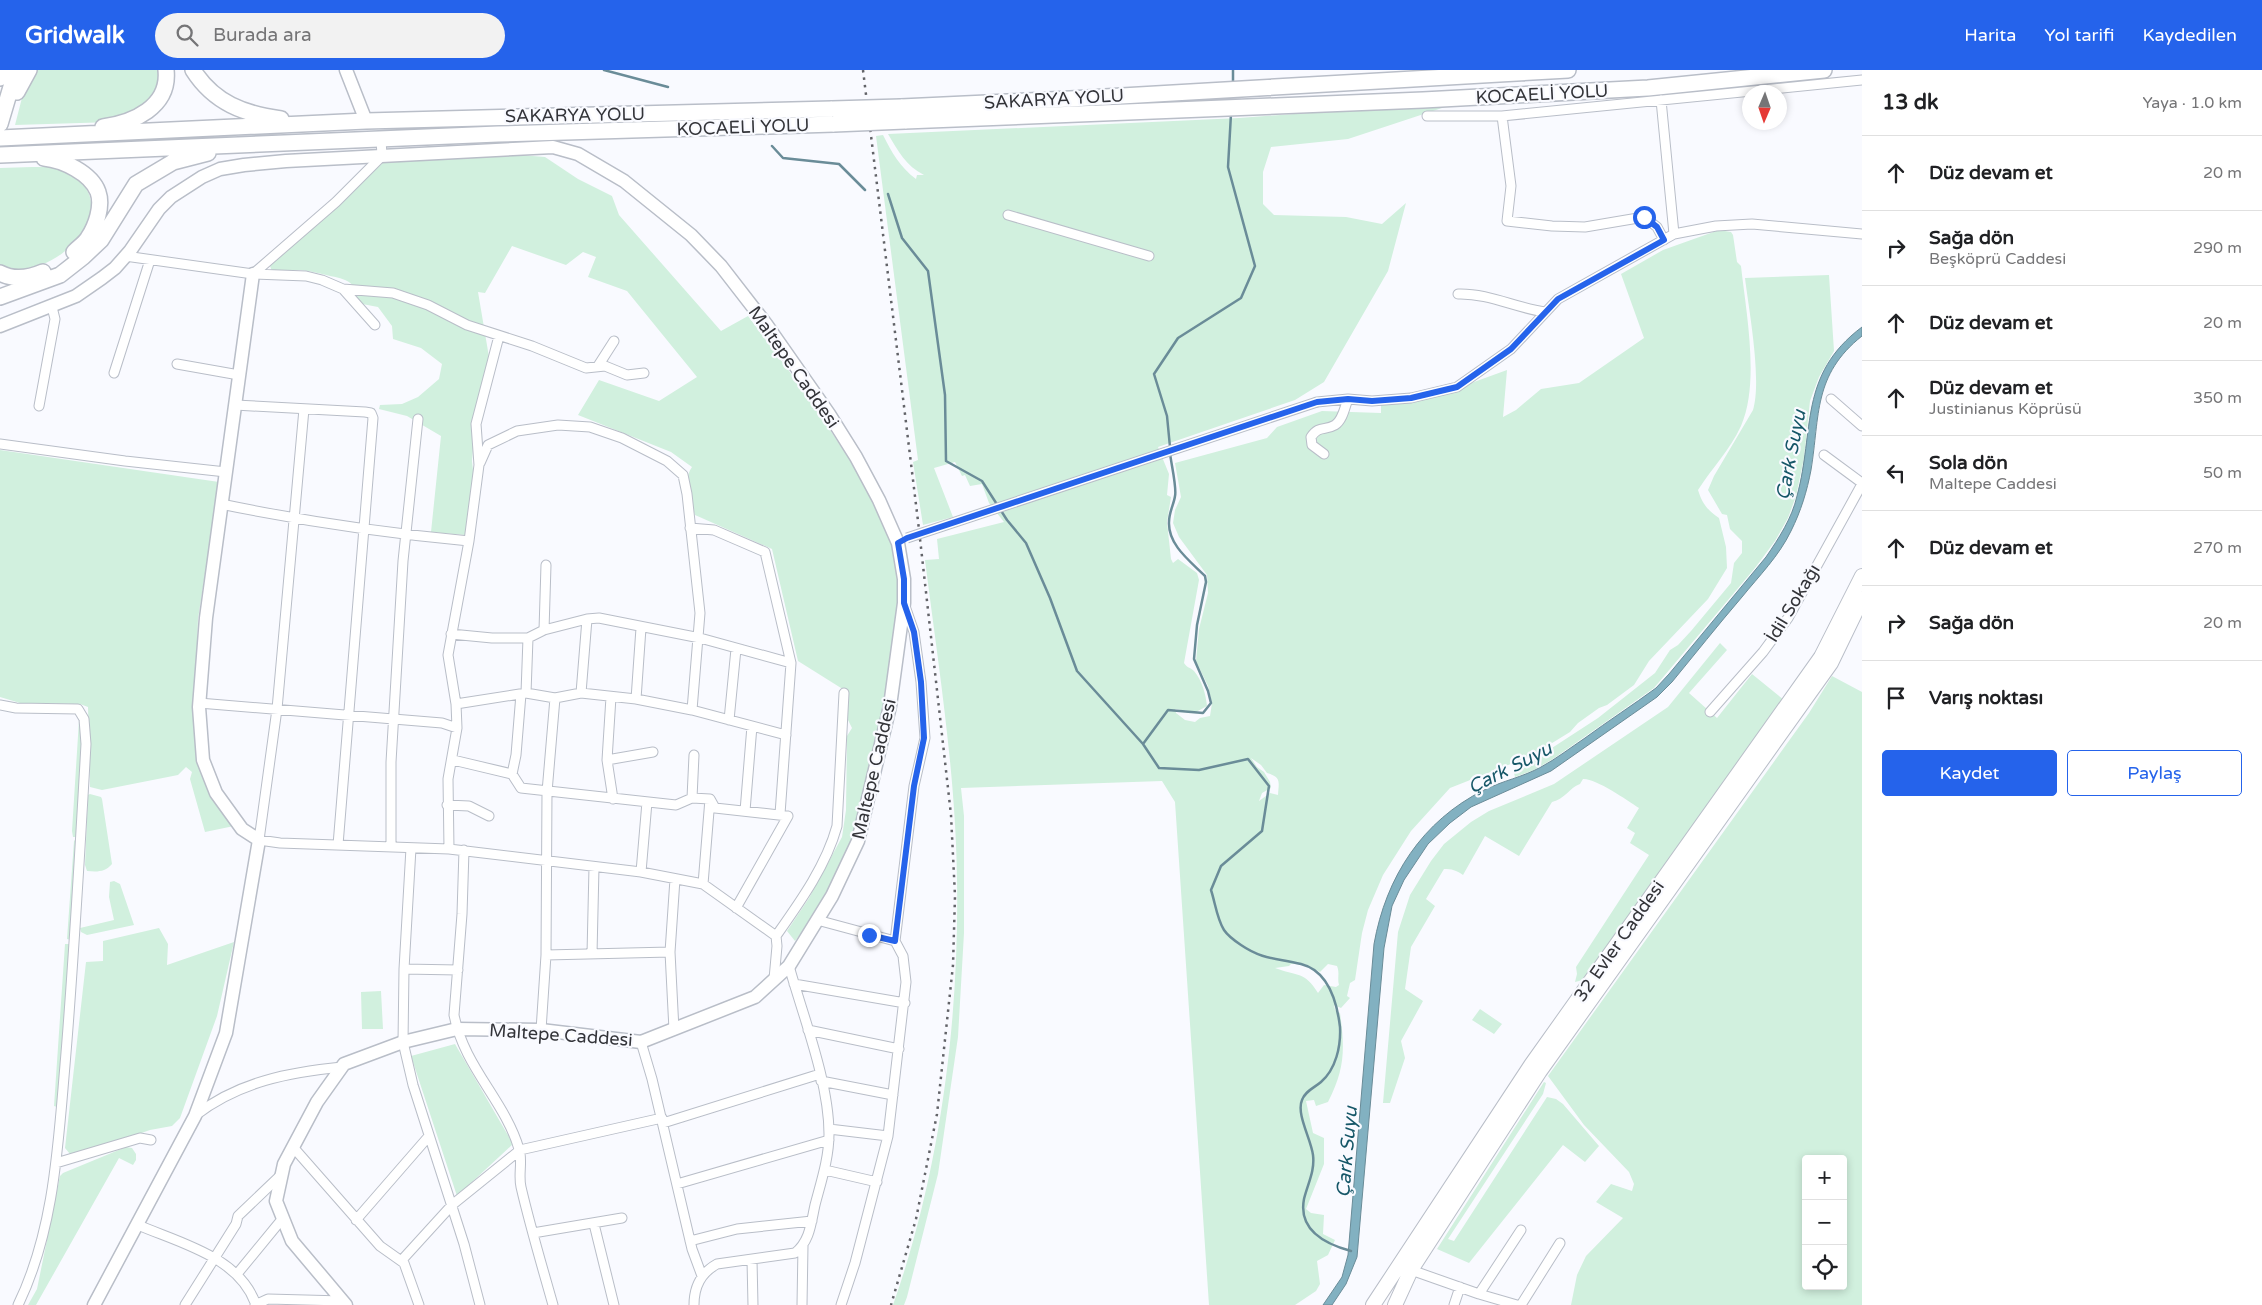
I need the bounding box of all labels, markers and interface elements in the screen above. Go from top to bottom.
search box [155,13,505,58]
text: Gridwalk [25,21,125,50]
icon: search [173,21,201,49]
text: Burada ara [213,24,312,46]
text: Harita [1964,24,2016,46]
text: Yol tarifi [2044,24,2114,46]
text: Kaydedilen [2142,24,2237,46]
street label: KOCAELİ YOLU [1475,80,1609,108]
street label: SAKARYA YOLU [983,84,1125,114]
north arrow [1742,85,1787,130]
text: 13 dk [1882,90,1939,115]
text: Yaya · 1.0 km [2142,93,2242,113]
street label: SAKARYA YOLU [505,103,645,127]
street label: KOCAELİ YOLU [676,114,810,140]
icon: ahead [1882,159,1910,187]
text: Düz devam et [1929,162,2053,184]
text: 20 m [2203,163,2242,183]
route start [1633,206,1656,229]
text: Sağa dön [1929,227,2014,249]
icon: right [1882,234,1910,262]
text: 290 m [2193,238,2242,258]
text: Beşköprü Caddesi [1929,249,2066,269]
street label: Maltepe Caddesi [744,302,844,432]
icon: ahead [1882,309,1910,337]
text: Düz devam et [1929,312,2053,334]
text: 20 m [2203,313,2242,333]
text: Düz devam et [1929,377,2053,399]
icon: ahead [1882,384,1910,412]
text: 350 m [2193,388,2242,408]
text: Justinianus Köprüsü [1929,399,2082,419]
water label: Çark Suyu [1771,407,1811,502]
text: Sola dön [1929,452,2008,474]
icon: left [1882,459,1910,487]
text: 50 m [2203,463,2242,483]
text: Maltepe Caddesi [1929,474,2057,494]
icon: ahead [1882,534,1910,562]
text: Düz devam et [1929,537,2053,559]
text: 270 m [2193,538,2242,558]
street label: İdil Sokağı [1761,560,1825,646]
icon: right [1882,609,1910,637]
text: Sağa dön [1929,612,2014,634]
text: 20 m [2203,613,2242,633]
icon: arrive [1882,684,1910,712]
text: Varış noktası [1929,687,2043,709]
street label: Maltepe Caddesi [847,696,901,842]
water label: Çark Suyu [1464,737,1557,799]
button: Kaydet [1882,750,2057,796]
button: Paylaş [2067,750,2242,796]
street label: 32 Evler Caddesi [1569,876,1669,1006]
route end [858,924,881,947]
street label: Maltepe Caddesi [489,1019,633,1051]
water label: Çark Suyu [1332,1104,1362,1198]
map controls [1802,1155,1847,1290]
button: + [1802,1155,1847,1200]
button: − [1802,1200,1847,1245]
button: locate [1802,1245,1847,1290]

